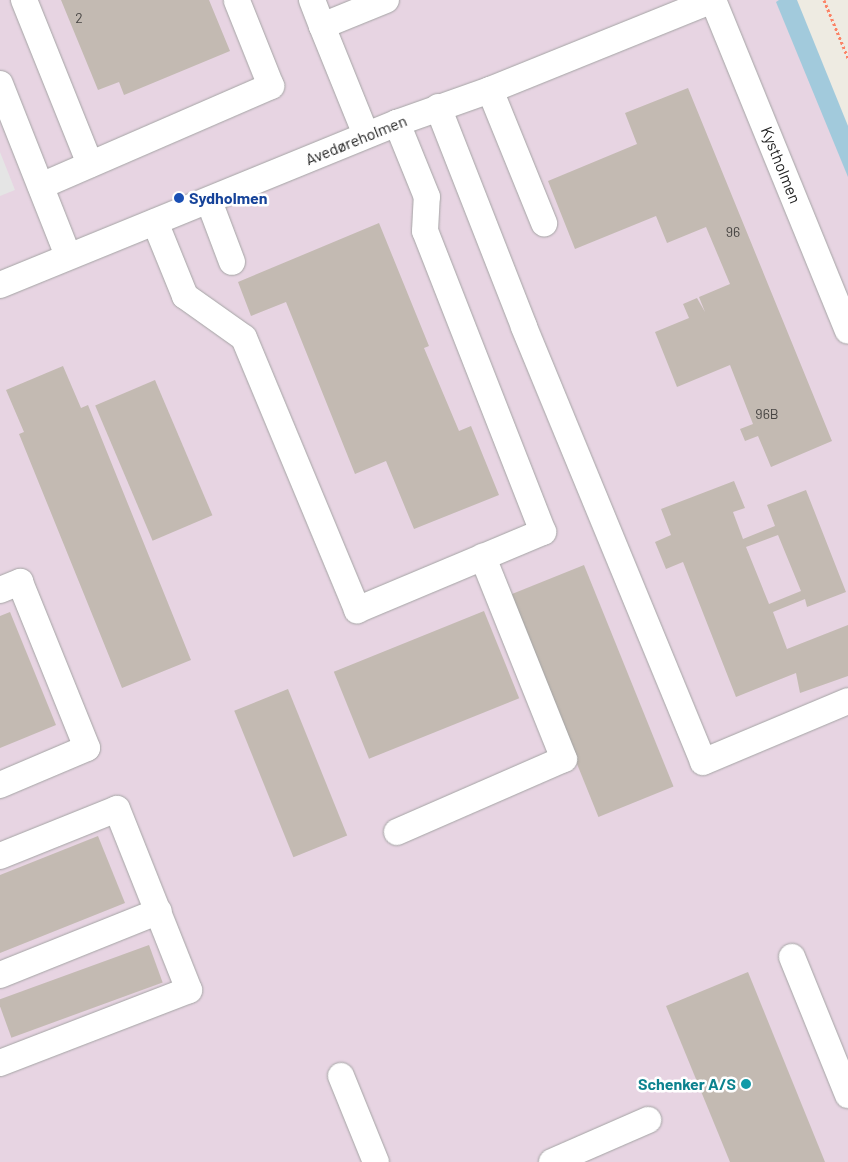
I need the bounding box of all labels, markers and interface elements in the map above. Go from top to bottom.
house number: 2 [75,10,83,26]
street label: Avedøreholmen [302,111,410,169]
street label: Kystholmen [757,124,805,206]
place label: Sydholmen [189,188,267,208]
marker: Sydholmen [173,192,185,204]
house number: 96 [726,224,740,240]
house number: 96B [755,406,779,422]
place label: Schenker A/S [638,1074,736,1094]
marker: Schenker A/S [740,1078,752,1090]

